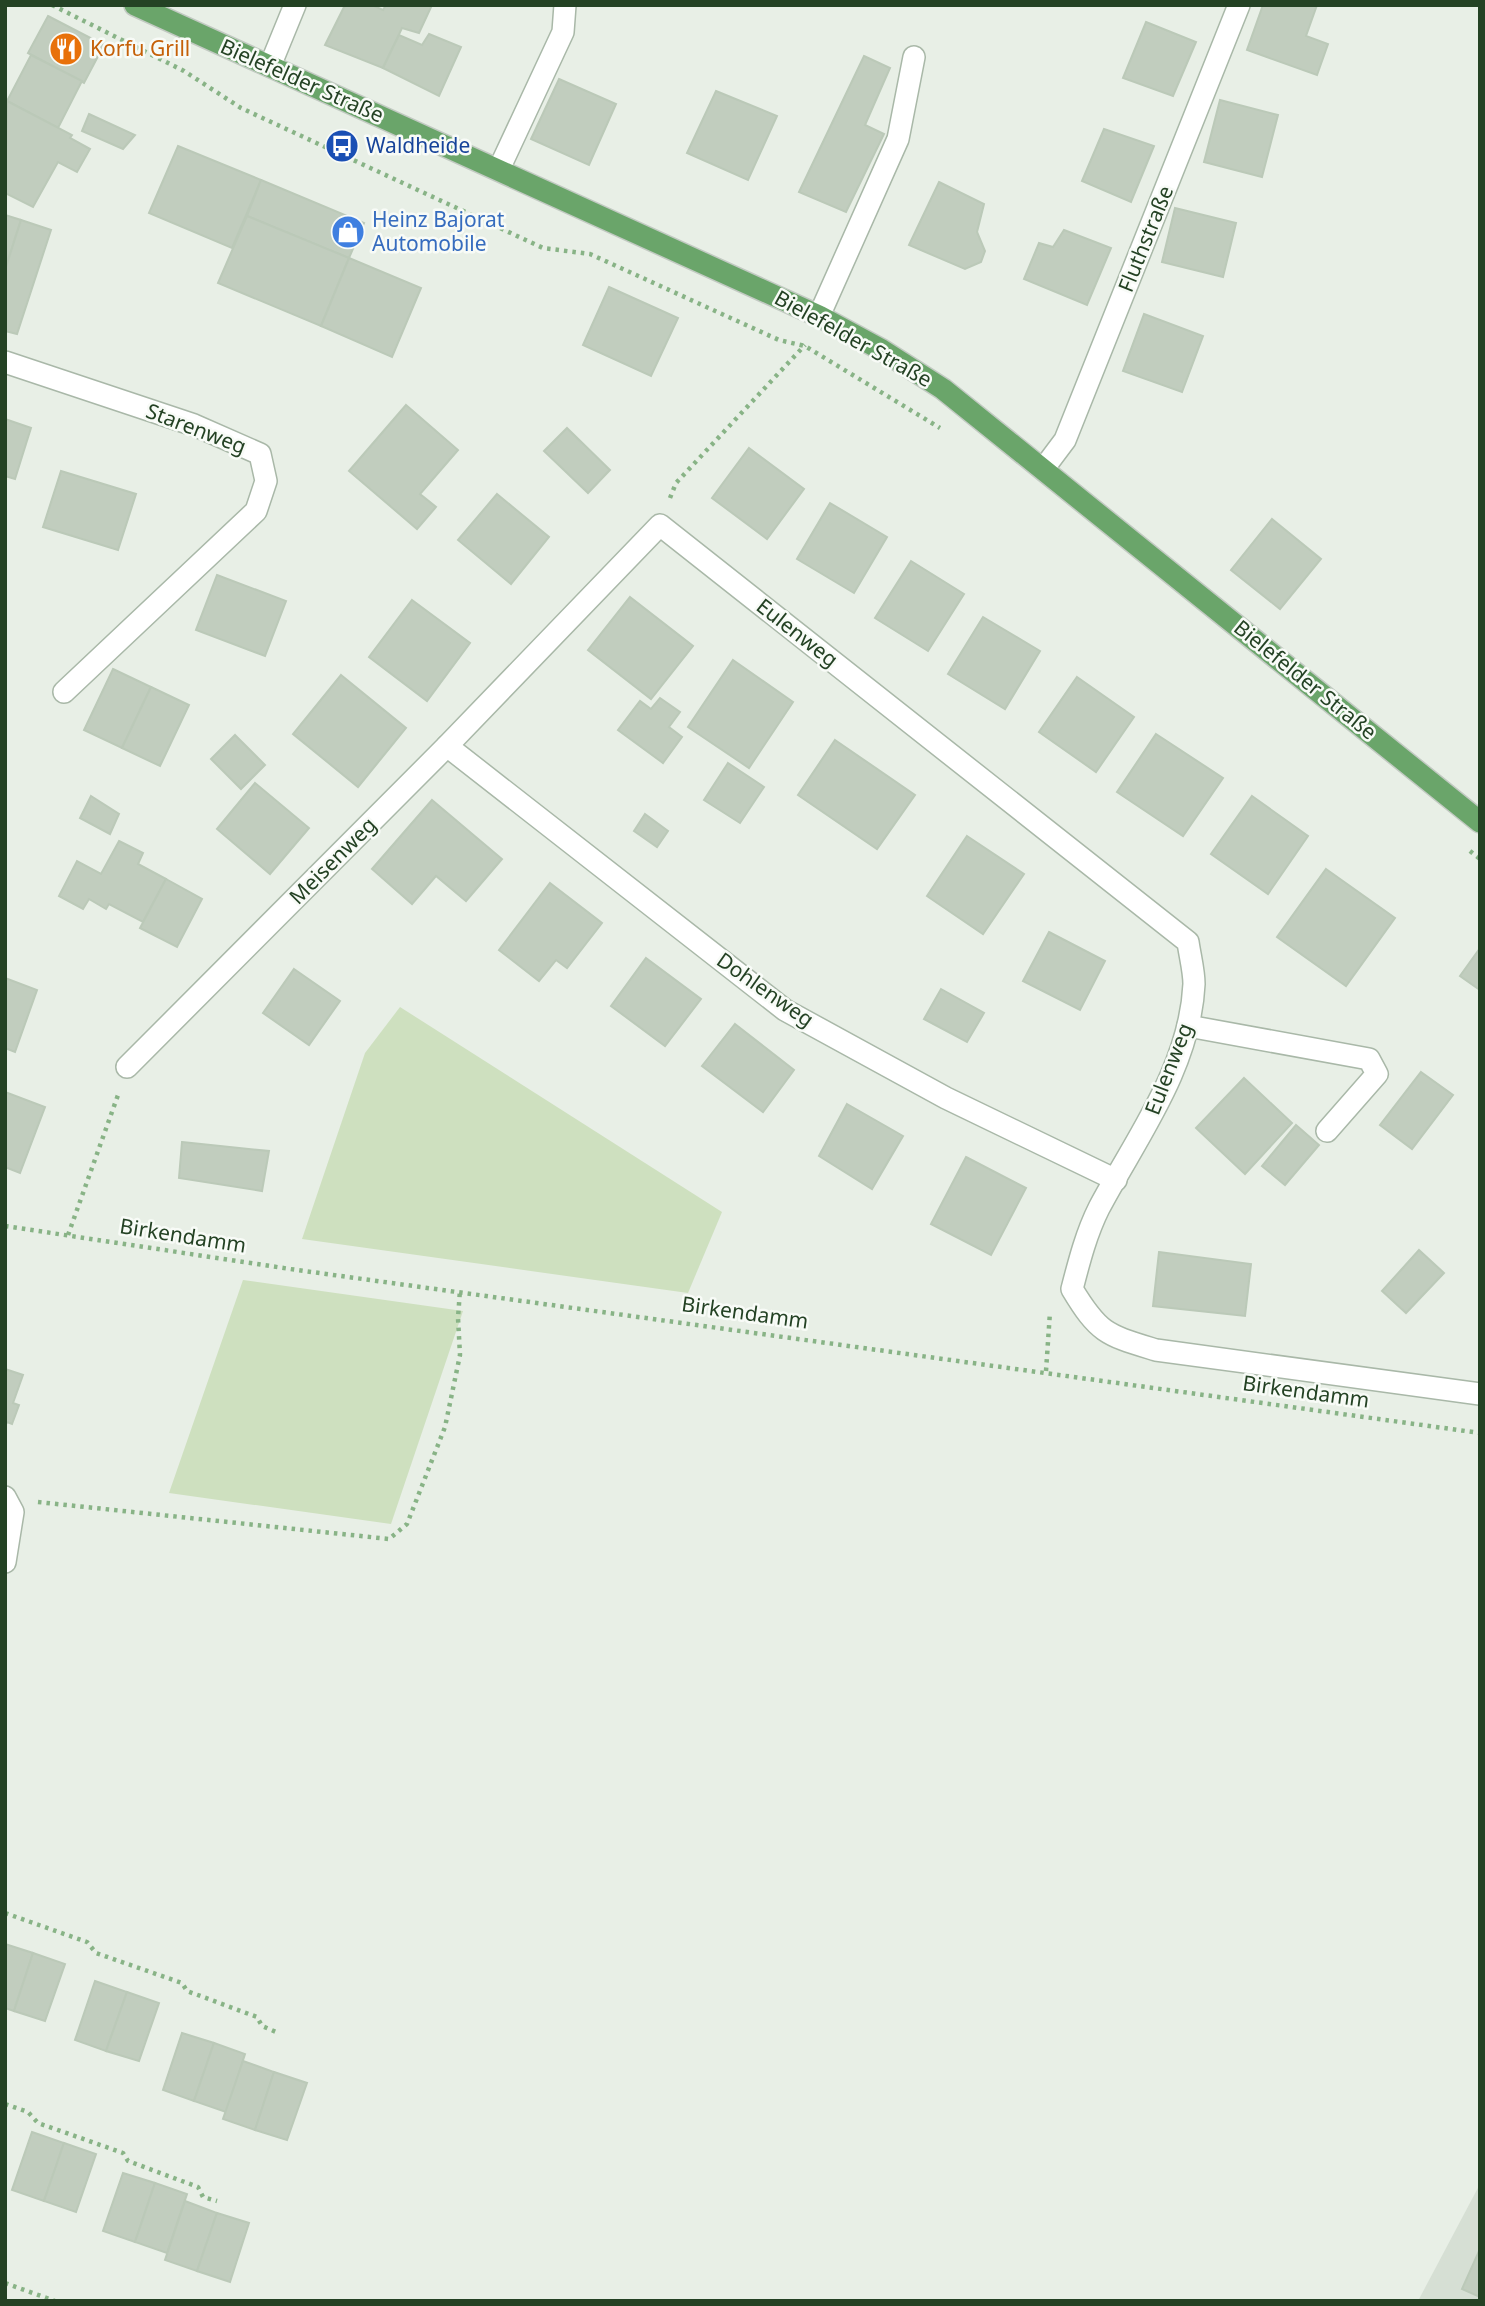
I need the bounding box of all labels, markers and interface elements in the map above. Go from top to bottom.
restaurant icon: Korfu Grill [47,30,85,68]
street label: Bielefelder Straße [216,32,388,129]
place label: Korfu Grill [90,34,190,62]
bus stop icon: Waldheide [323,127,361,165]
place label: Waldheide [366,131,470,159]
street label: Fluthstraße [1111,181,1179,296]
place label: Heinz Bajorat Automobile [372,205,505,257]
shop icon: Heinz Bajorat Automobile [329,213,367,251]
street label: Bielefelder Straße [770,283,937,393]
street label: Starenweg [142,396,250,460]
street label: Eulenweg [751,592,844,673]
street label: Bielefelder Straße [1229,613,1383,745]
street label: Meisenweg [283,811,382,910]
street label: Dohlenweg [711,945,820,1033]
street label: Eulenweg [1138,1019,1198,1119]
street label: Birkendamm [118,1211,248,1259]
street label: Birkendamm [680,1289,810,1335]
street label: Birkendamm [1241,1368,1371,1414]

